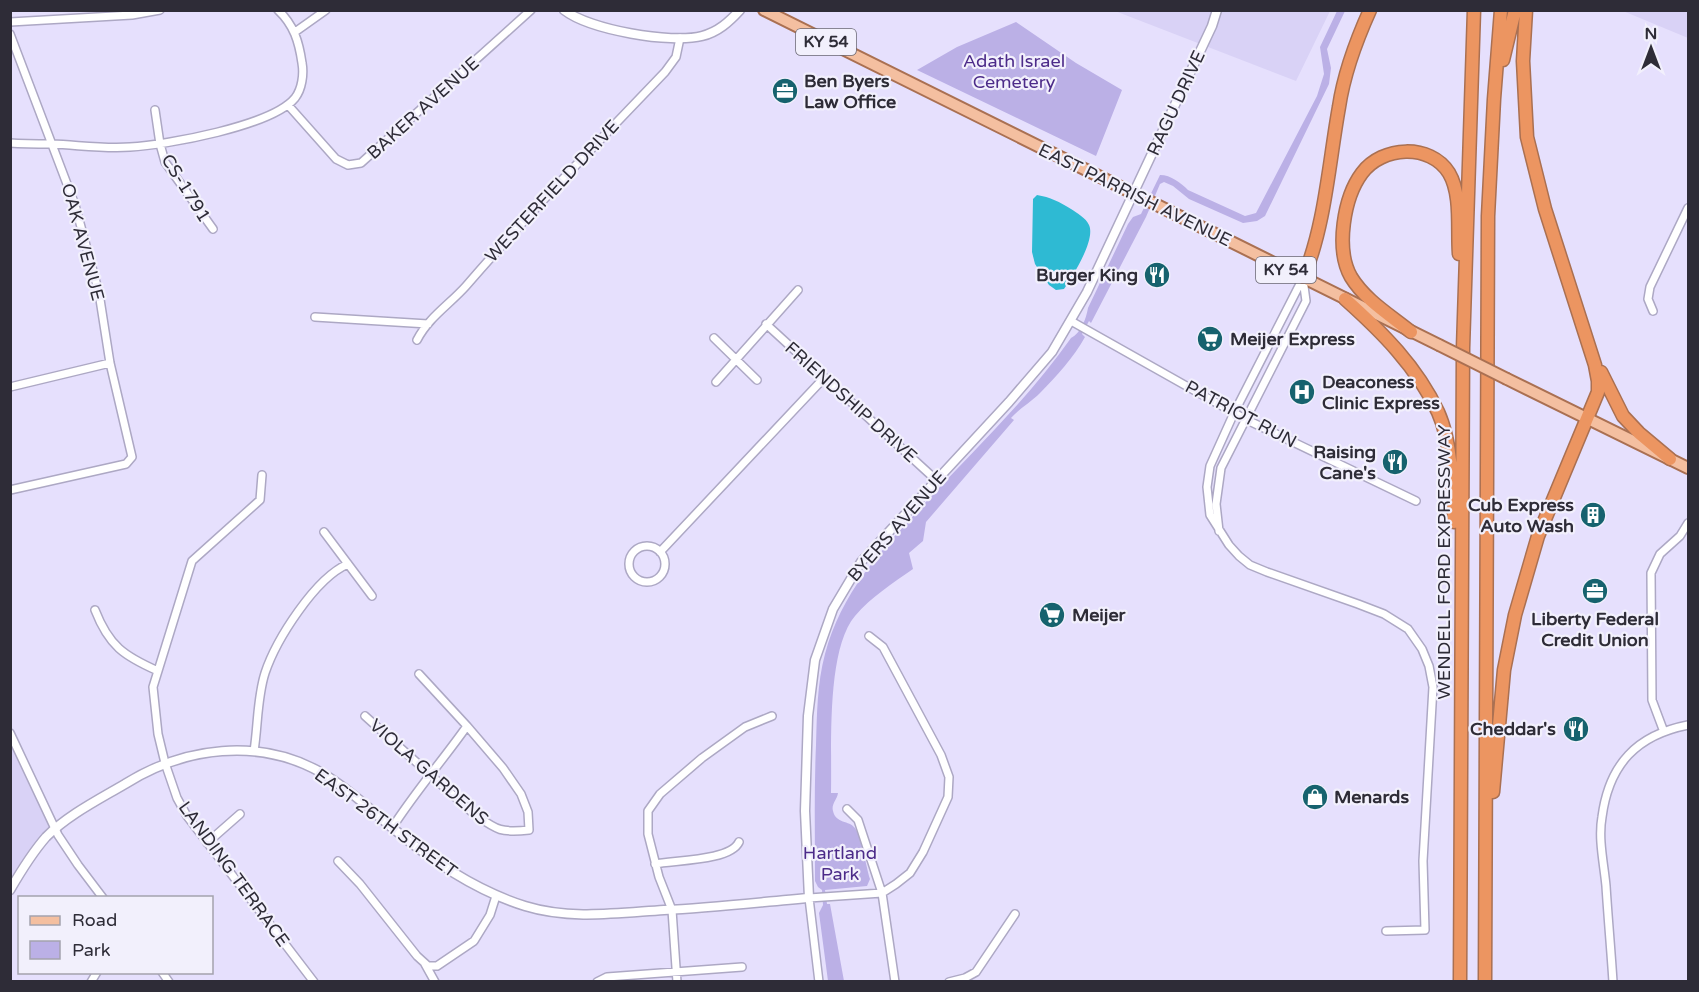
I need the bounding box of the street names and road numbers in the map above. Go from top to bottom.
road number: KY 54 [796,29,856,55]
street label: RAGU DRIVE [1142,47,1210,159]
street label: BAKER AVENUE [362,52,484,164]
street label: WESTERFIELD DRIVE [480,115,624,267]
street label: EAST PARRISH AVENUE [1035,139,1235,251]
street label: CS-1791 [156,150,216,226]
street label: OAK AVENUE [57,181,109,303]
road number: KY 54 [1256,257,1316,283]
street label: FRIENDSHIP DRIVE [780,337,922,467]
street label: PATRIOT RUN [1181,375,1301,453]
street label: WENDELL FORD EXPRESSWAY [1433,424,1455,699]
street label: BYERS AVENUE [843,466,951,586]
street label: VIOLA GARDENS [365,714,493,830]
street label: EAST 26TH STREET [310,764,462,882]
street label: LANDING TERRACE [174,797,294,951]

